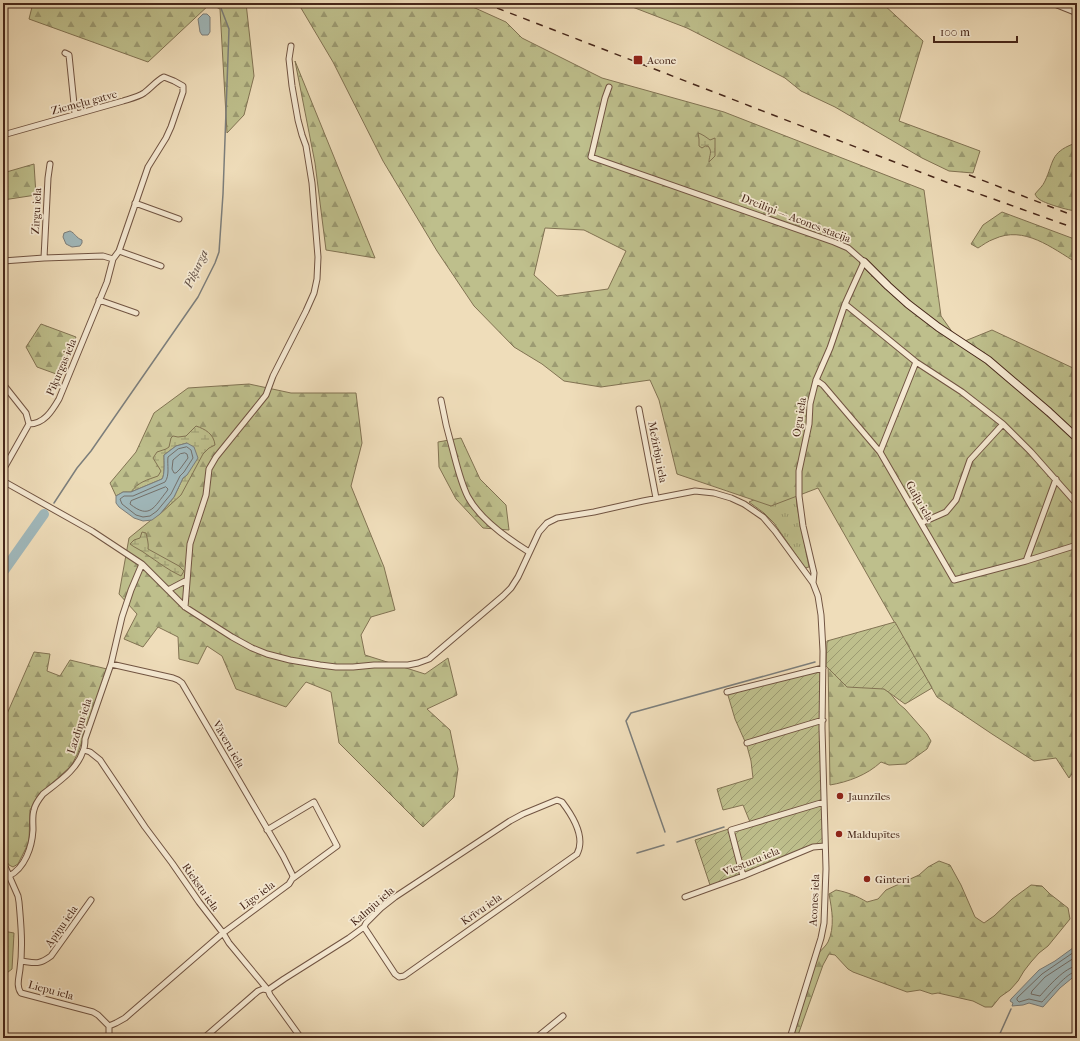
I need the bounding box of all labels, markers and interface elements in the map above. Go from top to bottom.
scale bar [934,18,1017,44]
text: 100 m [940,25,970,39]
marker: Acone [632,54,644,66]
place label: Acone [646,54,677,67]
street label: Ziemeļu gatve [50,87,119,118]
street label: Zirgu iela [29,186,44,235]
street label: Dreiliņi — Acones stacija [739,192,853,246]
water label: Piķurga [181,248,211,291]
street label: Piķurgas iela [44,336,80,398]
street label: Ogu iela [790,395,809,438]
street label: Mežirbju iela [645,420,670,485]
street label: Gaiļu iela [903,479,937,525]
street label: Lazdiņu iela [64,696,95,755]
street label: Vāveru iela [209,717,248,771]
place label: Jaunzīles [847,790,890,803]
marker: Jaunzīles [835,791,845,801]
place label: Maldupītes [847,828,900,841]
marker: Maldupītes [834,829,844,839]
street label: Viesturu iela [720,844,782,879]
street label: Riekstu iela [179,861,222,914]
street label: Acones iela [807,873,822,928]
place label: Ginteri [875,873,910,886]
marker: Ginteri [862,874,872,884]
street label: Līgo iela [237,878,278,913]
street label: Kalmju iela [348,883,397,929]
street label: Krīvu iela [458,890,505,928]
street label: Apiņu iela [42,902,81,950]
street label: Liepu iela [27,978,76,1003]

